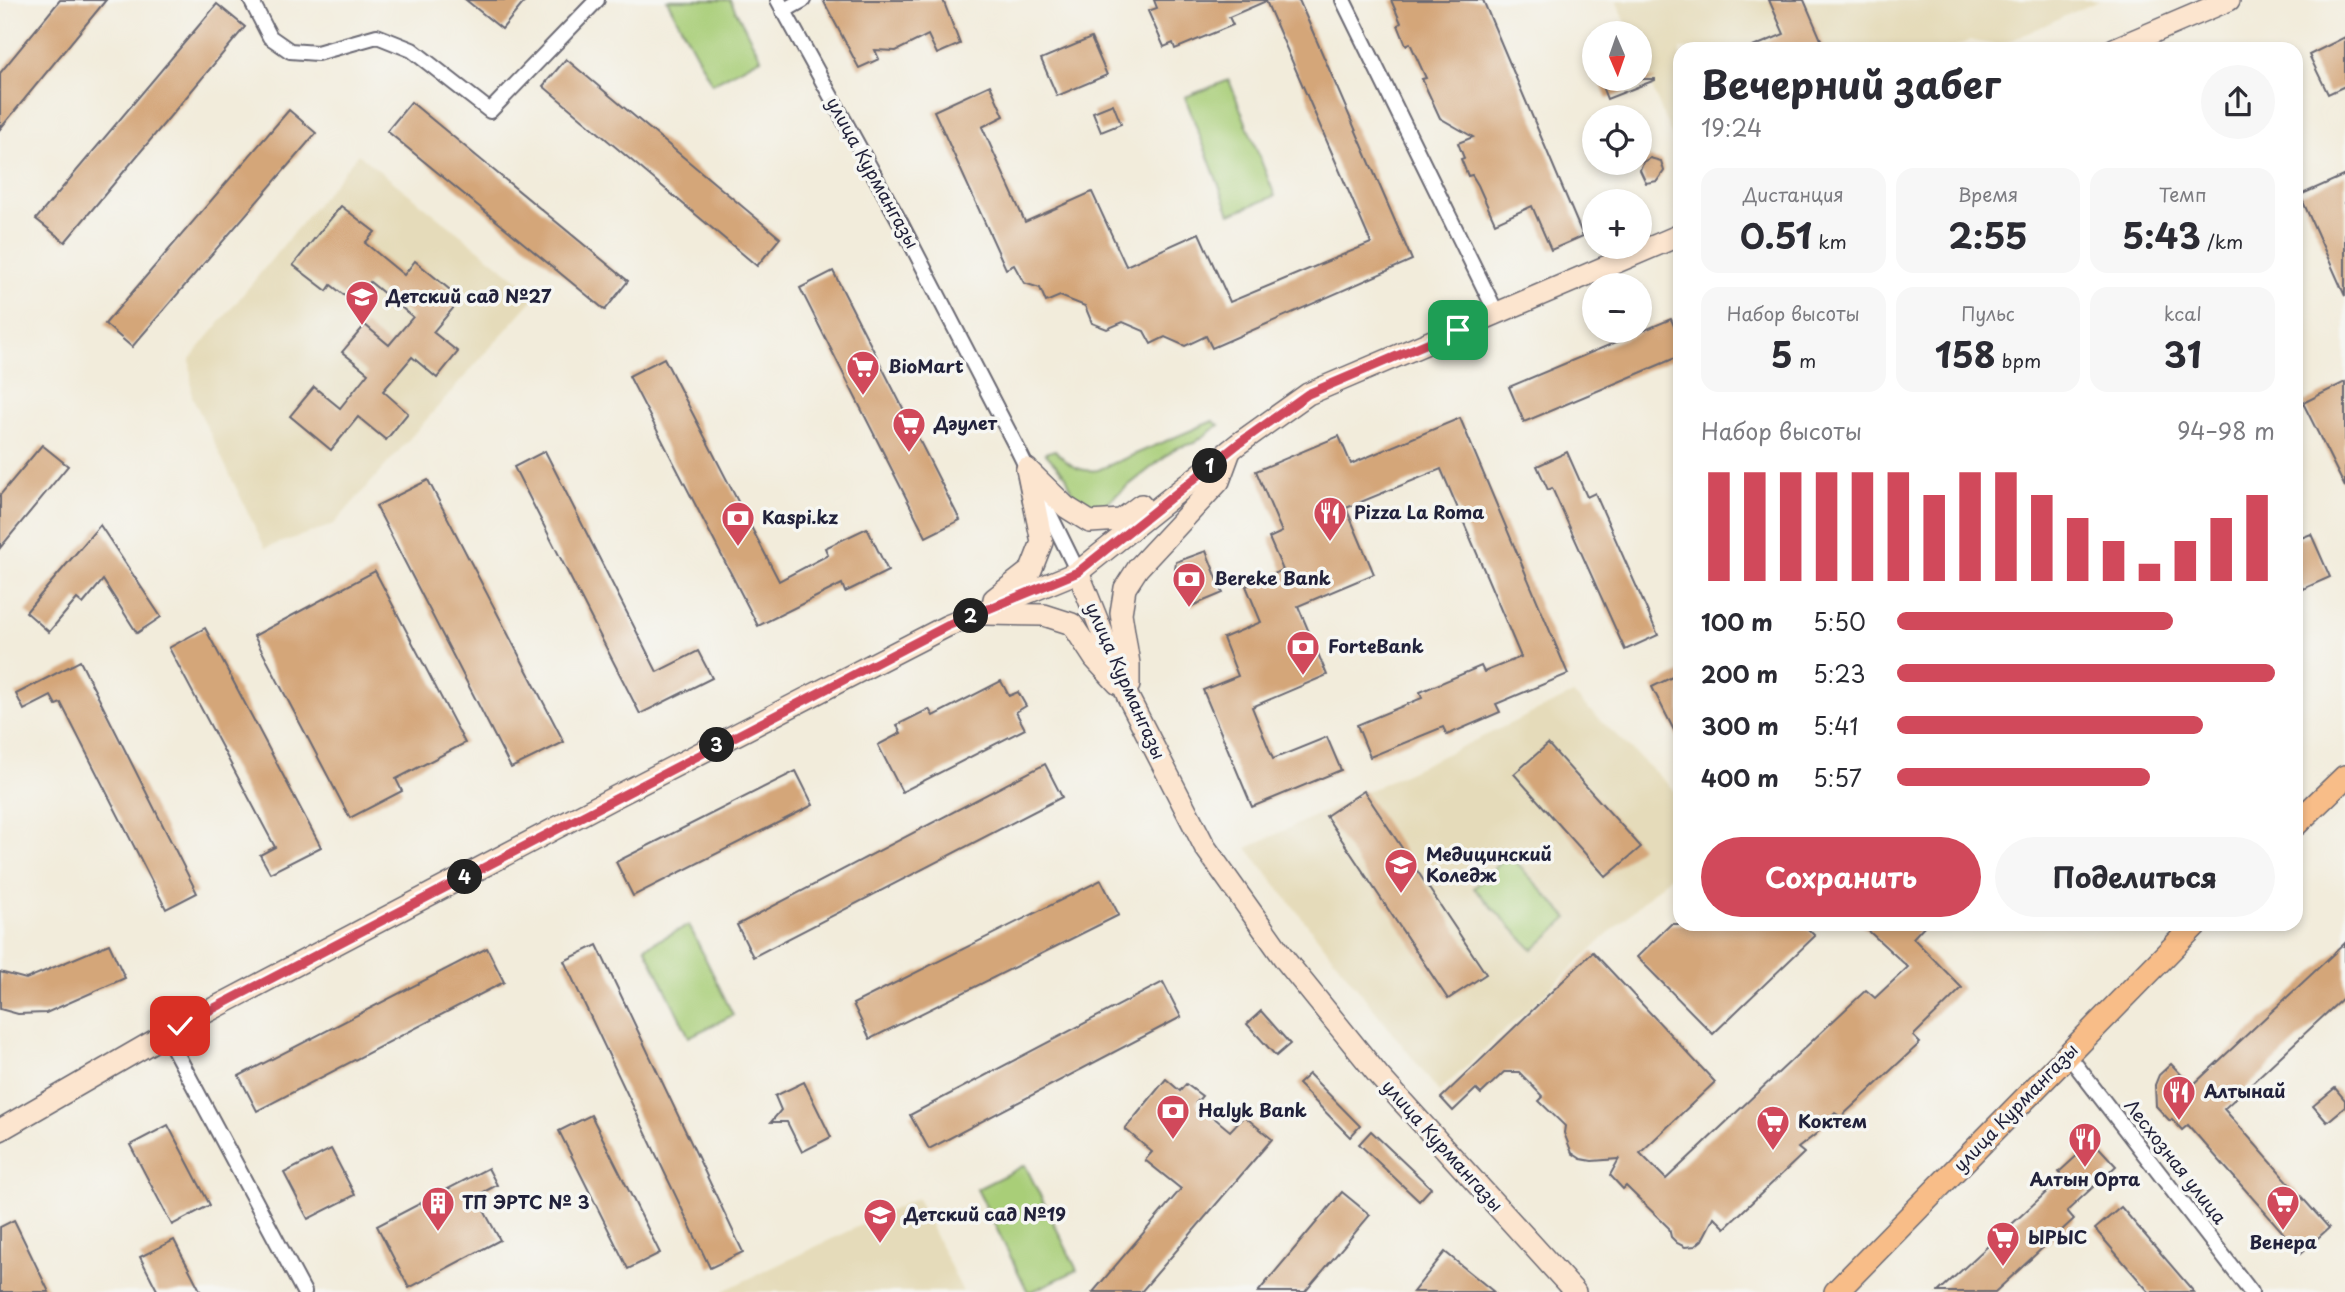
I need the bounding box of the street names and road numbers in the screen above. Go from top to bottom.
street label: улица Курмангазы [820,92,926,253]
street label: улица Курмангазы [1080,597,1173,763]
street label: улица Курмангазы [1946,1037,2084,1177]
street label: улица Курмангазы [1376,1073,1510,1217]
street label: Лесхозная улица [2119,1093,2234,1230]

